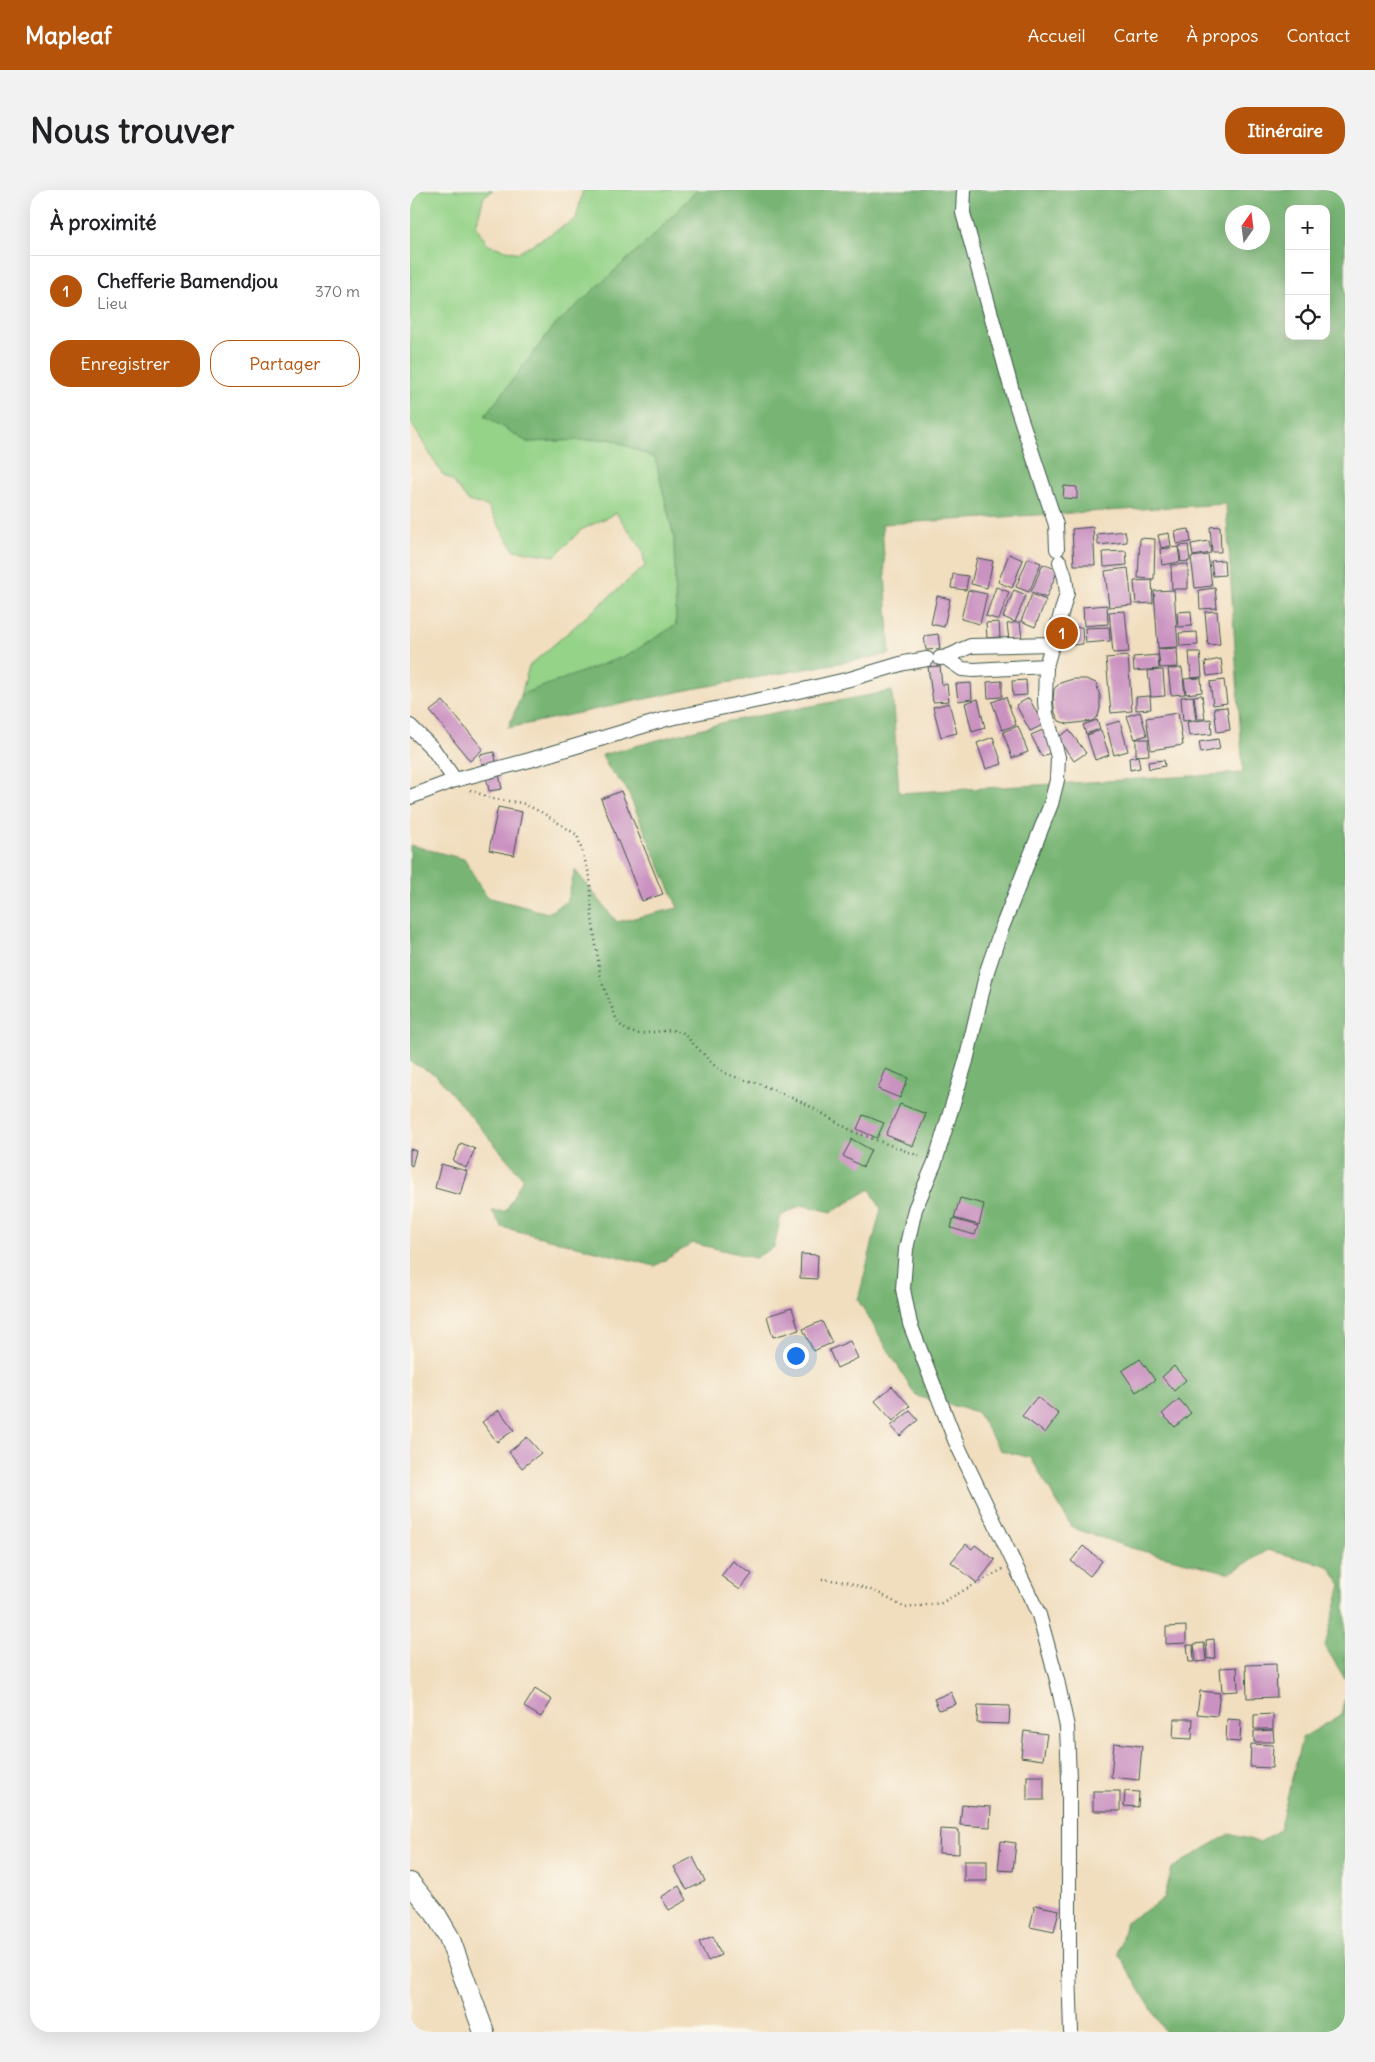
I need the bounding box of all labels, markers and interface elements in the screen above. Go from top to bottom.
text: Mapleaf [25,20,112,50]
text: Accueil [1028,24,1086,47]
text: Carte [1114,24,1159,47]
text: À propos [1187,24,1258,47]
text: Contact [1286,24,1350,47]
button: Itinéraire [1225,107,1345,154]
text: Nous trouver [30,108,234,152]
north arrow [1225,205,1270,250]
map controls [1285,205,1330,340]
button: + [1285,205,1330,250]
text: À proximité [50,209,157,236]
button: − [1285,250,1330,295]
text: Chefferie Bamendjou [97,269,278,293]
text: 1 [63,281,69,301]
text: 370 m [315,281,360,301]
text: Lieu [97,293,127,313]
button: locate [1285,295,1330,340]
button: Enregistrer [50,340,200,387]
button: Partager [210,340,360,387]
pin: 1 [1046,614,1078,652]
your location [783,1343,809,1369]

